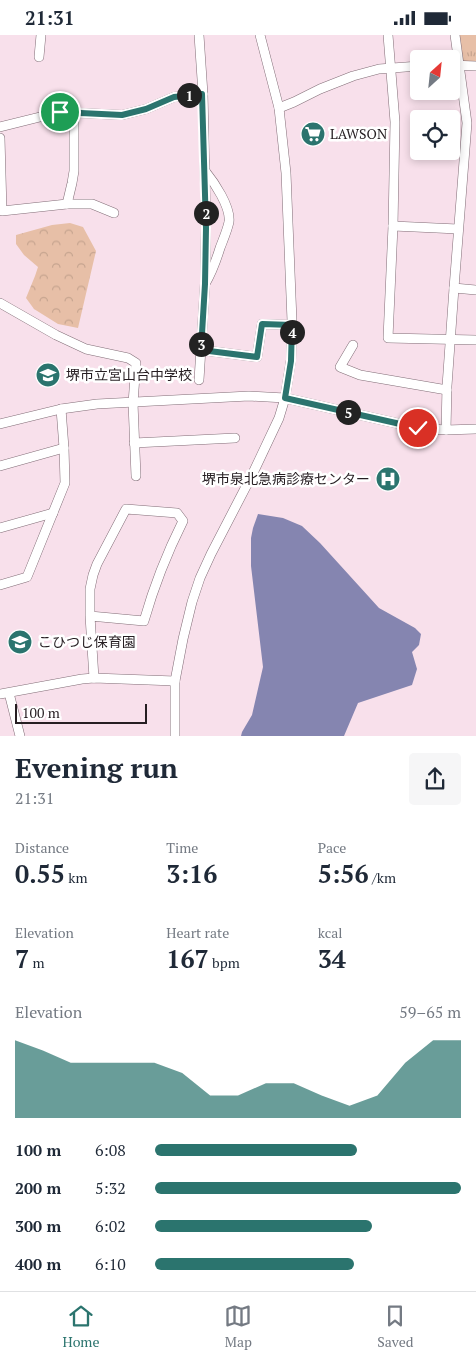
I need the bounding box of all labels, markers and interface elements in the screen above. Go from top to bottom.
text: 21:31 [25,5,74,30]
north arrow [410,50,460,100]
map controls [410,50,460,160]
pin: 1 [176,83,202,107]
text: 1 [186,86,193,105]
pin [39,91,81,133]
icon: arrive [46,98,74,126]
button: locate [410,110,460,160]
supermarket icon: LAWSON [300,121,326,147]
place label: LAWSON [330,124,387,143]
pin: 2 [194,201,218,225]
text: 2 [203,204,210,223]
pin: 4 [280,319,304,345]
text: 4 [289,323,296,342]
pin: 3 [188,331,214,357]
text: 3 [198,335,205,354]
school or university icon: 堺市立宮山台中学校 [35,362,61,388]
place label: 堺市立宮山台中学校 [66,365,192,384]
pin: 5 [336,399,360,425]
text: 5 [345,403,352,422]
pin [397,407,439,449]
icon: check [404,414,432,442]
hospital icon: 堺市泉北急病診療センター [375,466,401,492]
place label: 堺市泉北急病診療センター [202,469,370,488]
school or university icon: こひつじ保育園 [7,629,33,655]
place label: こひつじ保育園 [38,632,136,651]
scale bar [15,701,148,724]
text: 100 m [22,703,60,722]
text: Evening run [15,749,178,786]
button: share [409,753,461,805]
text: 21:31 [15,787,54,809]
text: Distance [15,838,69,857]
text: Time [166,838,198,857]
text: Pace [318,838,346,857]
text: 0.55 [15,857,65,890]
text: 3:16 [166,857,217,890]
text: 5:56 [318,857,369,890]
text: km [65,868,88,887]
text: /km [369,868,396,887]
text: Elevation [15,923,74,942]
text: Heart rate [166,923,229,942]
text: kcal [318,923,343,942]
text: 7 [15,942,29,975]
text: 167 [166,942,209,975]
text: 34 [318,942,346,975]
text: m [29,953,45,972]
text: bpm [209,953,240,972]
text: Elevation [15,1001,82,1023]
text: 59–65 m [399,1001,461,1023]
text: 100 m [15,1139,61,1161]
text: 6:08 [95,1139,126,1161]
text: 200 m [15,1177,61,1199]
text: 5:32 [95,1177,126,1199]
text: 300 m [15,1215,61,1237]
text: 6:02 [95,1215,126,1237]
text: 400 m [15,1253,61,1275]
text: 6:10 [95,1253,126,1275]
tab: Home [62,1302,100,1351]
tab: Map [224,1302,252,1351]
tab: Saved [377,1302,414,1351]

